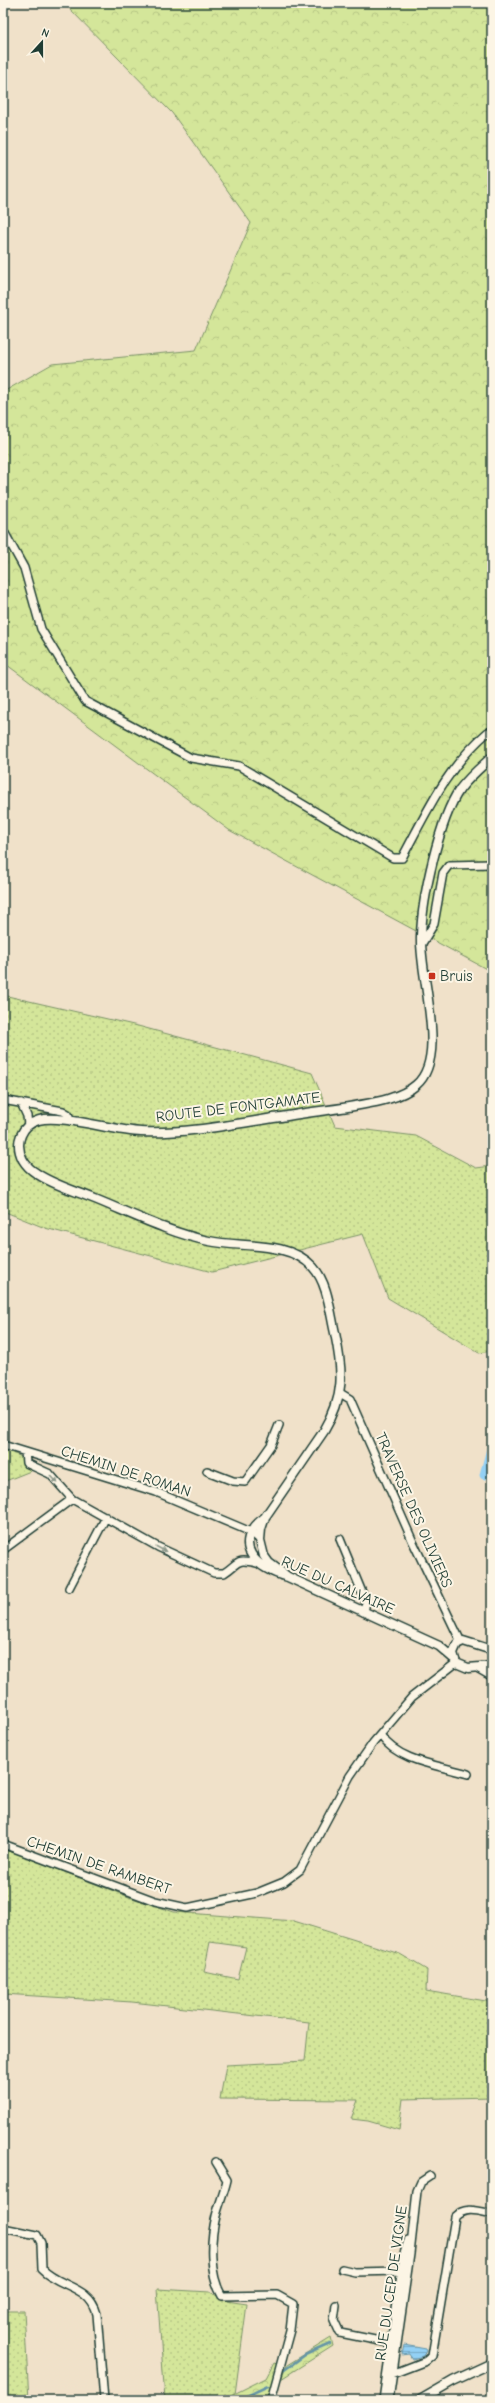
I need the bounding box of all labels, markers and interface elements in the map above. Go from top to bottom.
north arrow [22,22,62,62]
text: N [40,26,51,40]
place label: Bruis [440,967,473,985]
marker: Bruis [427,971,437,981]
street label: ROUTE DE FONTGAMATE [155,1088,321,1126]
street label: TRAVERSE DES OLIVIERS [372,1430,456,1590]
street label: CHEMIN DE ROMAN [59,1441,193,1501]
one-way arrow [49,1474,58,1484]
one-way arrow [156,1546,167,1552]
street label: RUE DU CALVAIRE [279,1552,397,1618]
street label: CHEMIN DE RAMBERT [25,1832,174,1898]
street label: RUE DU CEP DE VIGNE [371,2204,411,2362]

